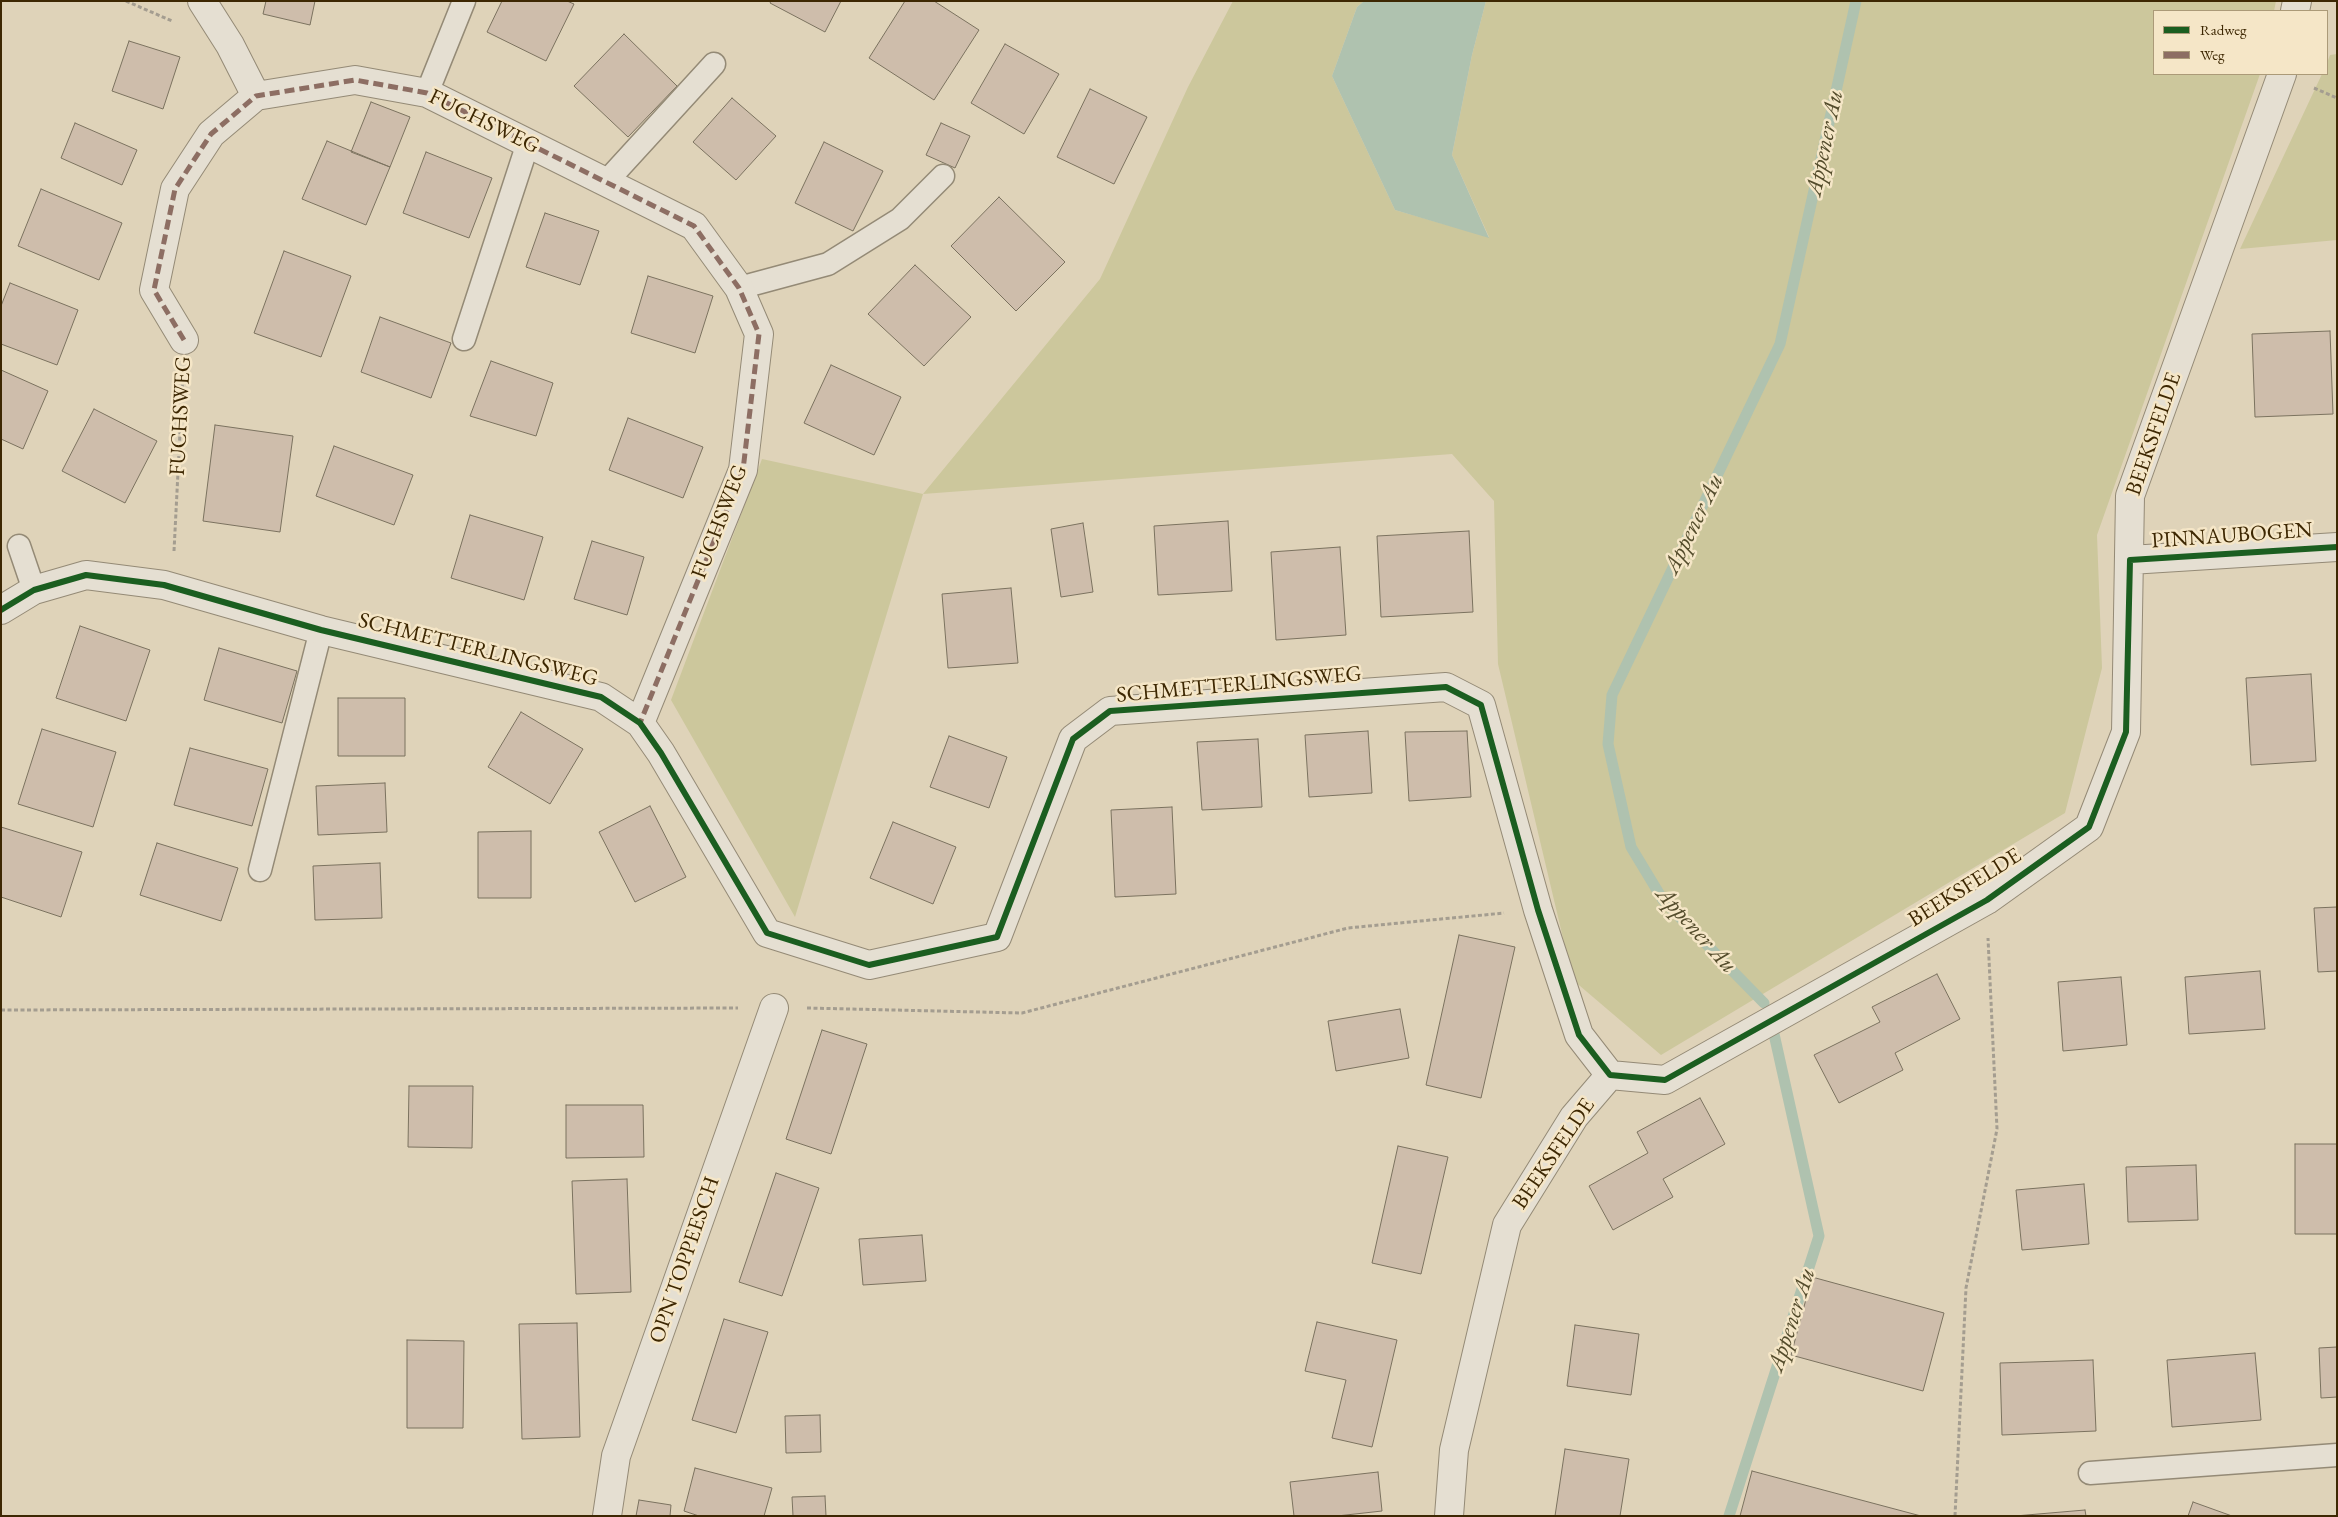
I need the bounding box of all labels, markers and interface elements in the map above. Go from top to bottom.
legend [2153,10,2328,75]
text: Radweg [2200,20,2247,39]
text: Weg [2200,45,2225,64]
street label: FUCHSWEG [424,84,544,160]
water label: Appener Au [1800,87,1850,199]
street label: FUCHSWEG [165,356,197,476]
street label: BEEKSFELDE [2121,369,2187,499]
street label: FUCHSWEG [686,461,754,583]
water label: Appener Au [1658,469,1730,579]
street label: PINNAUBOGEN [2151,517,2313,555]
street label: SCHMETTERLINGSWEG [355,607,601,693]
street label: SCHMETTERLINGSWEG [1115,661,1363,709]
street label: BEEKSFELDE [1904,843,2026,933]
water label: Appener Au [1649,880,1743,980]
street label: BEEKSFELDE [1507,1093,1601,1215]
street label: OPN TOPPEESCH [644,1173,726,1347]
water label: Appener Au [1762,1264,1822,1376]

